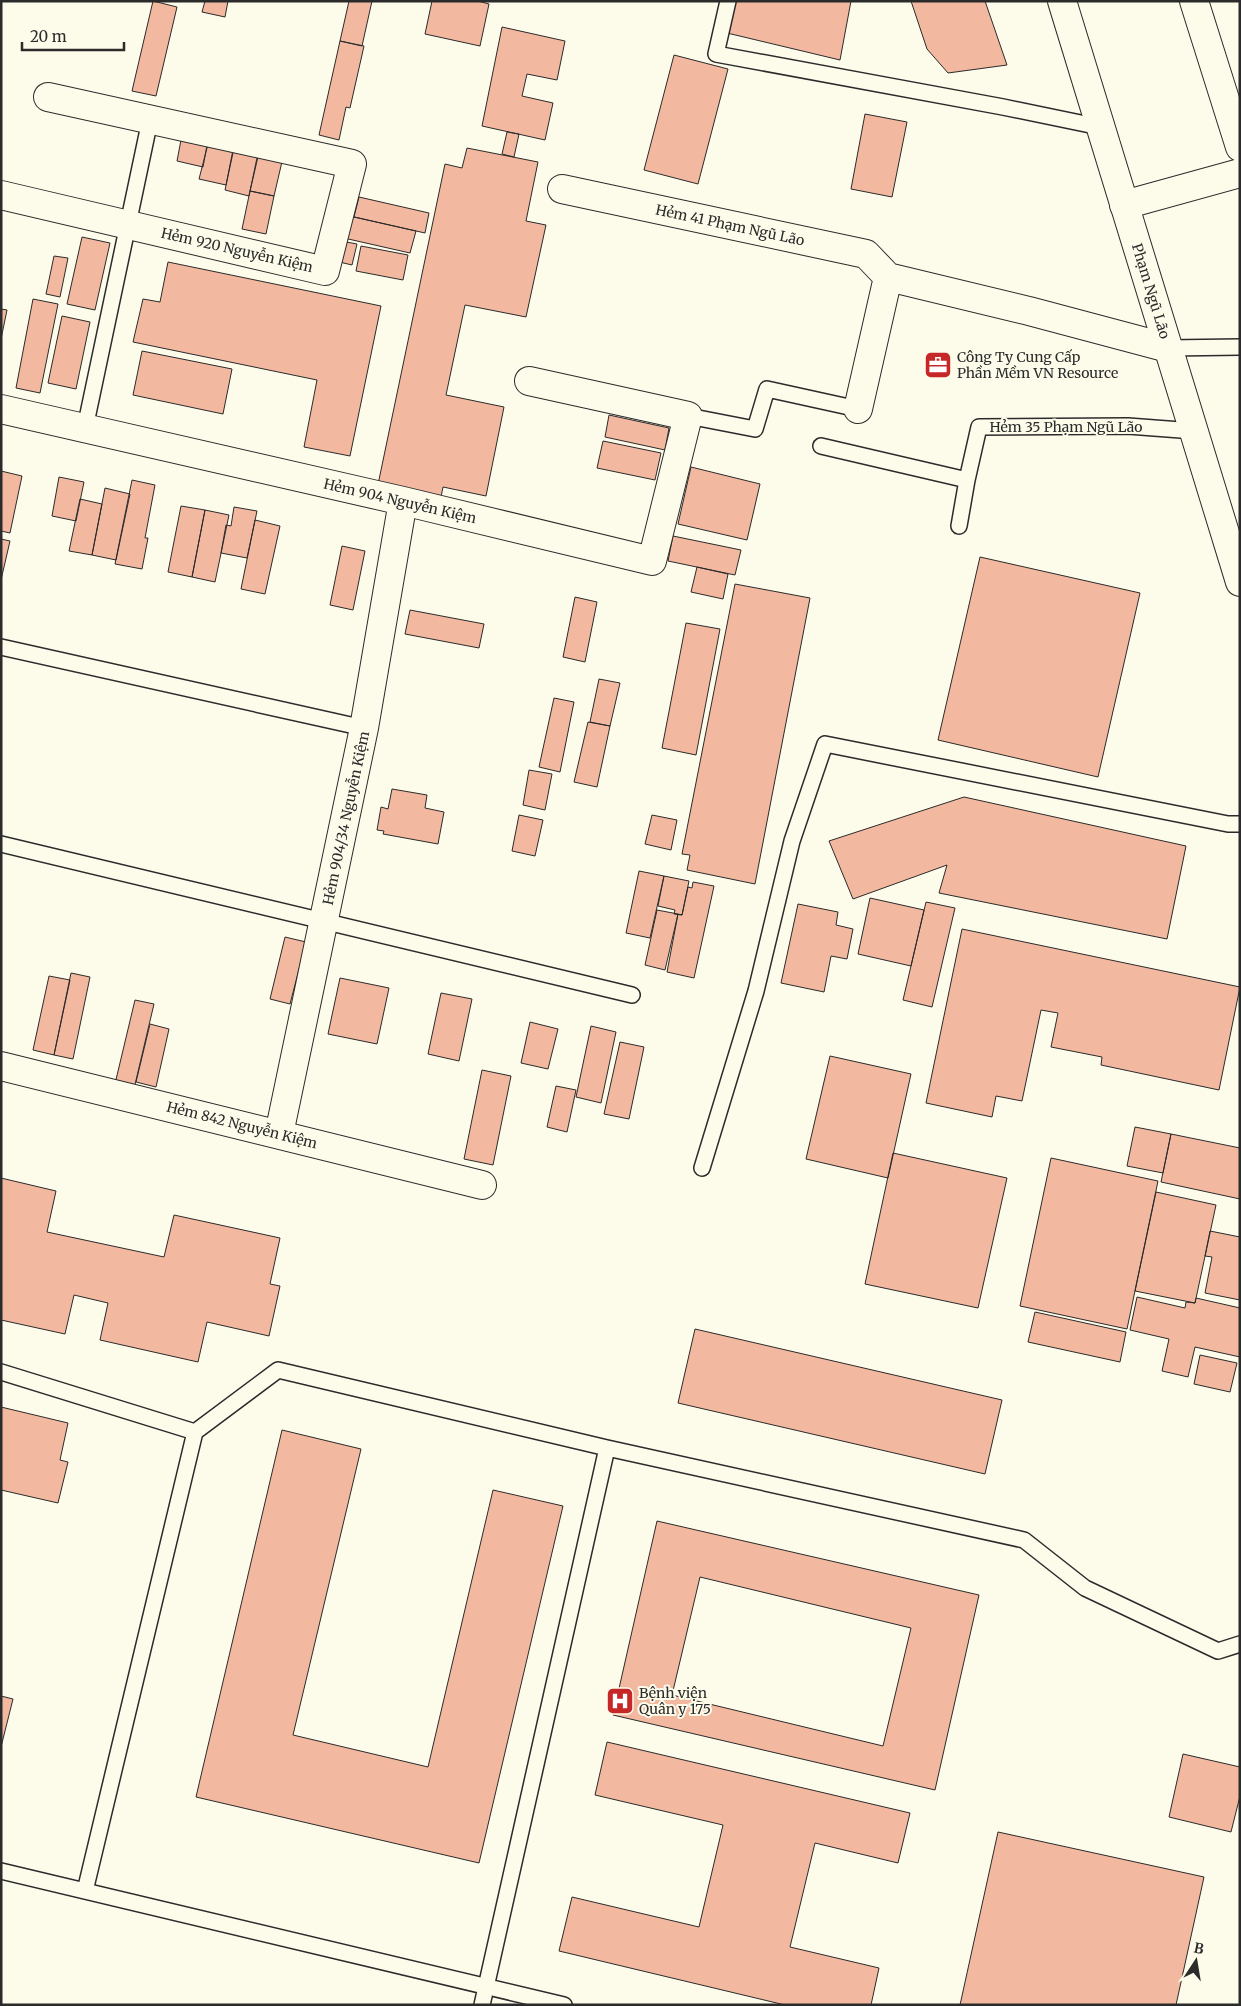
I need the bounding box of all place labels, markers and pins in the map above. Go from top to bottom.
place label: Công Ty Cung Cấp Phần Mềm VN Resource [957,348,1118,382]
office icon: Công Ty Cung Cấp Phần Mềm VN Resource [923,350,953,380]
place label: Bệnh viện Quân y 175 [639,1684,711,1718]
hospital icon: Bệnh viện Quân y 175 [605,1686,635,1716]

